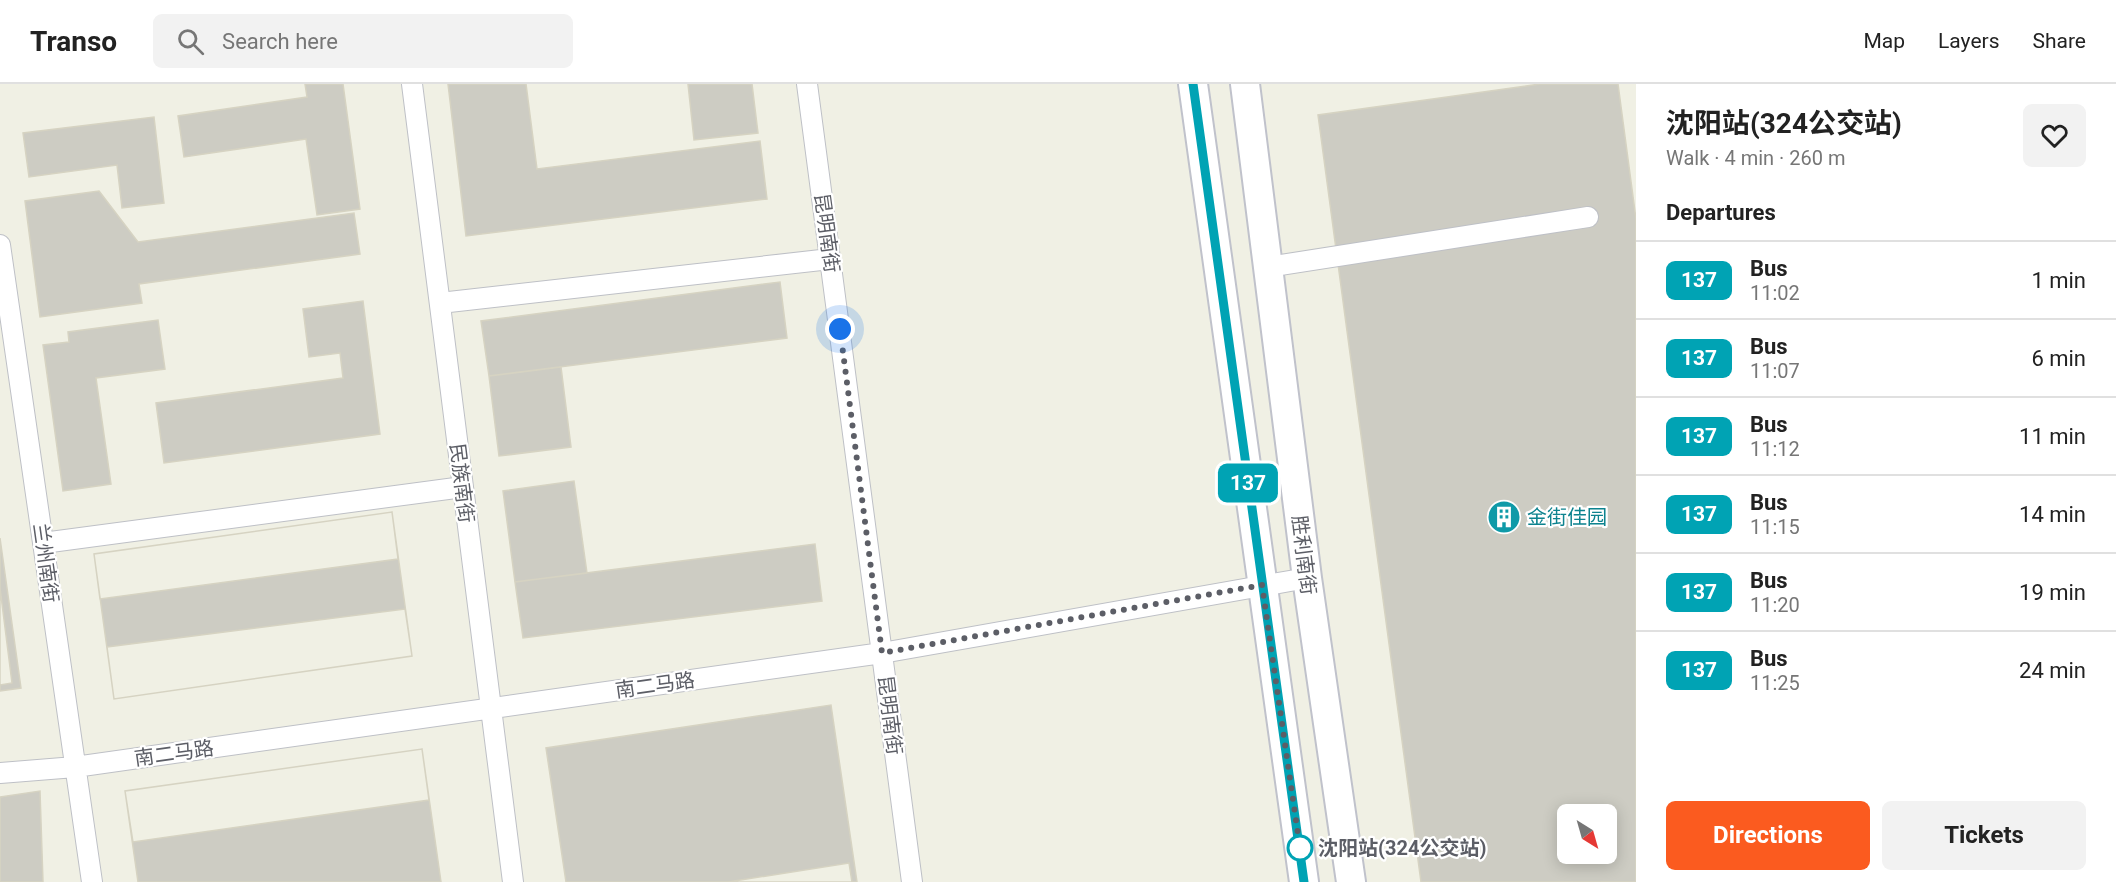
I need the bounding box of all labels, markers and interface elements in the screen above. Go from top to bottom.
search box [153,14,573,68]
text: Transo [30,25,117,58]
icon: search [174,25,207,58]
text: Search here [222,29,338,54]
text: Map [1863,29,1905,53]
text: Layers [1938,29,1999,53]
text: Share [2032,29,2086,53]
button: heart [2023,104,2086,167]
text: 沈阳站(324公交站) [1666,107,1902,140]
text: Walk · 4 min · 260 m [1666,146,1845,170]
street label: 昆明南街 [810,192,844,274]
text: Departures [1666,200,1776,225]
text: Bus [1750,256,1788,281]
text: 137 [1681,268,1717,292]
text: 1 min [2031,268,2086,293]
text: 11:02 [1750,281,1800,305]
your location [825,314,855,344]
text: Bus [1750,334,1788,359]
text: 137 [1681,346,1717,370]
text: 6 min [2031,346,2086,371]
text: 11:07 [1750,359,1800,383]
text: Bus [1750,412,1788,437]
text: 137 [1681,424,1717,448]
text: 11 min [2019,424,2086,449]
text: 11:12 [1750,437,1800,461]
street label: 民族南街 [445,442,479,524]
line badge: 137 [1214,464,1282,502]
text: 137 [1230,471,1266,495]
text: Bus [1750,490,1788,515]
building icon: 金街佳园 [1486,499,1522,535]
text: 137 [1681,502,1717,526]
text: 14 min [2019,502,2086,527]
place label: 金街佳园 [1527,505,1607,529]
street label: 胜利南街 [1287,514,1321,596]
text: 11:15 [1750,515,1800,539]
street label: 兰州南街 [29,522,63,604]
text: Bus [1750,568,1788,593]
text: 137 [1681,580,1717,604]
text: 19 min [2019,580,2086,605]
text: 11:20 [1750,593,1800,617]
text: Bus [1750,646,1788,671]
text: 137 [1681,658,1717,682]
text: 24 min [2019,658,2086,683]
street label: 南二马路 [614,668,696,702]
text: 11:25 [1750,671,1800,695]
street label: 昆明南街 [873,674,907,756]
street label: 南二马路 [133,736,215,770]
button: Directions [1666,801,1870,870]
button: Tickets [1882,801,2086,870]
north arrow [1557,804,1617,864]
map controls [1557,804,1617,864]
marker: 沈阳站(324公交站) [1287,835,1313,861]
place label: 沈阳站(324公交站) [1318,836,1486,860]

